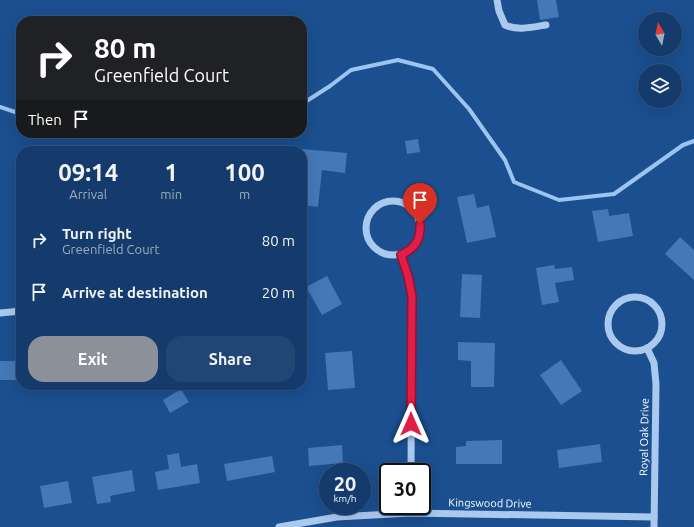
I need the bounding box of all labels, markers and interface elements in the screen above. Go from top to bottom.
north arrow [638,12,682,56]
map controls [638,12,682,108]
icon: right [28,32,80,84]
text: 80 m [94,32,156,63]
button: layers [638,64,682,108]
text: Greenfield Court [94,65,229,85]
icon: arrive [70,108,92,130]
text: Then [28,111,62,128]
text: 09:14 [58,159,118,186]
text: 1 [164,159,178,186]
text: 100 [224,159,265,186]
pin [403,183,437,224]
text: Arrival [69,187,107,201]
text: min [160,187,182,201]
text: m [239,187,250,201]
icon: arrive [409,189,431,211]
text: Turn right [62,225,132,242]
icon: right [28,229,50,251]
text: 80 m [262,232,295,249]
text: Greenfield Court [62,242,160,256]
icon: arrive [28,281,50,303]
text: Arrive at destination [62,284,208,301]
text: 20 m [262,284,295,301]
button: Exit [28,336,158,382]
button: Share [166,336,295,382]
street label: Royal Oak Drive [637,398,651,476]
position arrow [390,403,432,445]
speed limit sign: 30 [379,463,431,515]
text: 20 [334,472,356,495]
text: km/h [333,493,357,504]
street label: Kingswood Drive [448,496,532,510]

